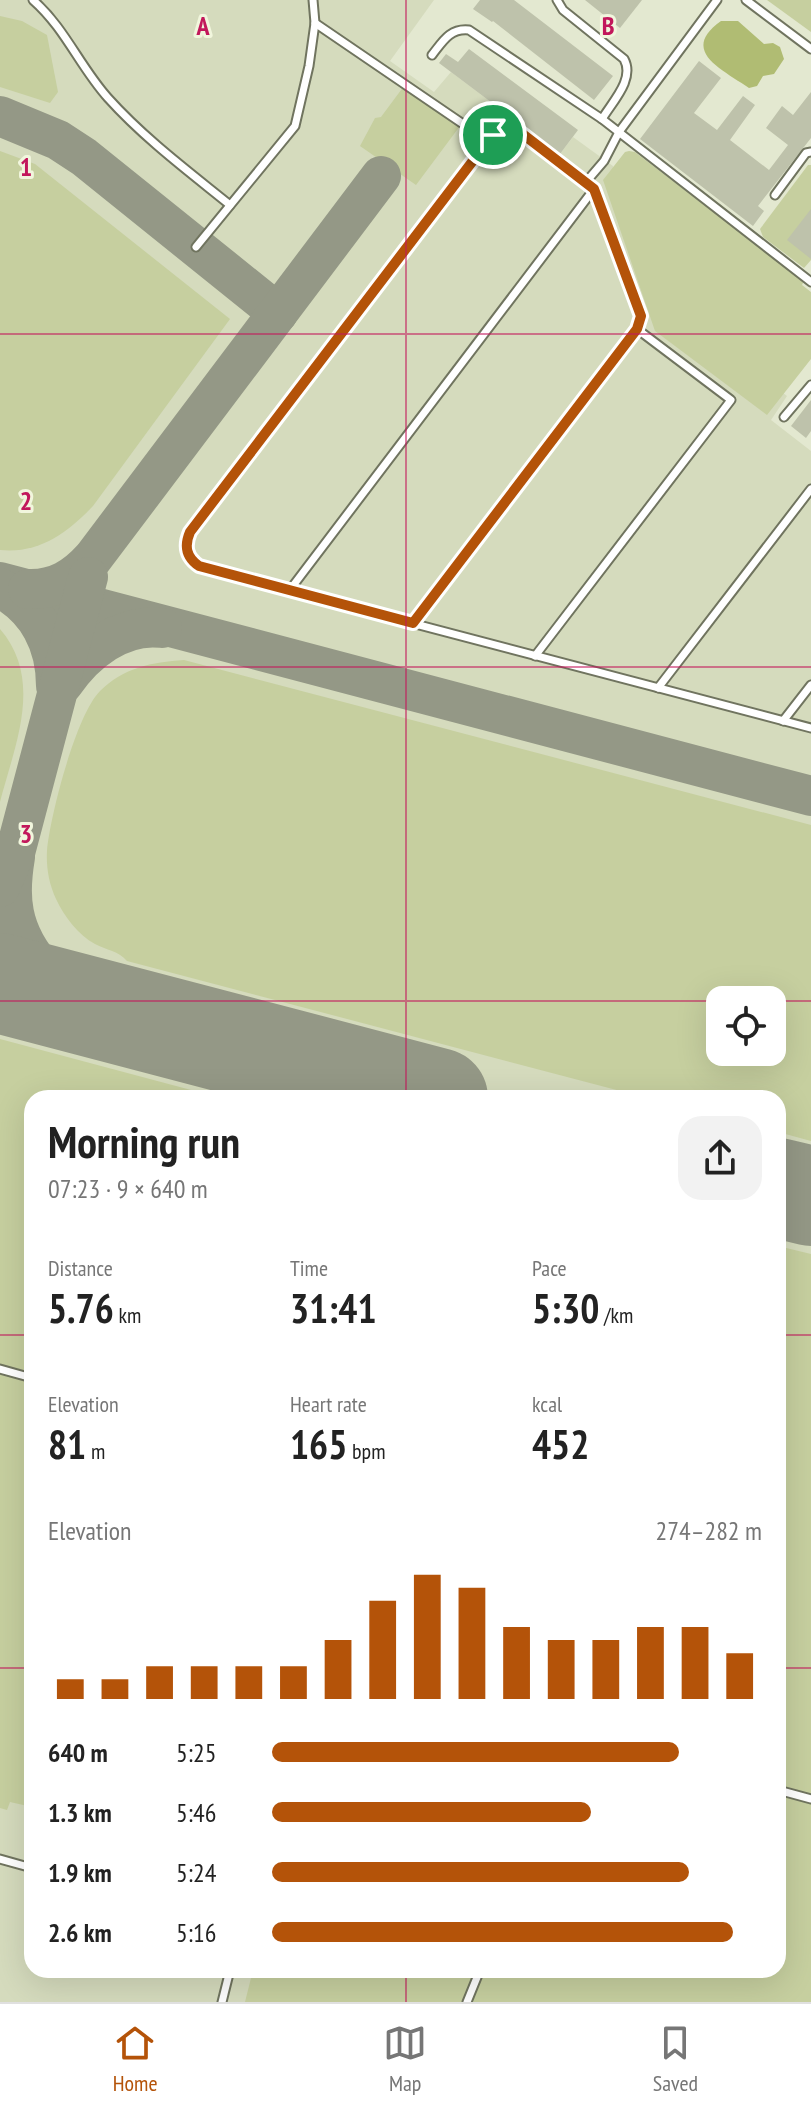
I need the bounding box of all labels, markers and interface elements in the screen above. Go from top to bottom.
text: A [195,9,210,42]
text: B [602,9,615,42]
pin [459,101,527,169]
icon: arrive [471,113,515,157]
text: 1 [20,150,32,183]
text: 2 [20,484,32,517]
text: 3 [20,817,32,850]
map controls [706,986,786,1066]
button: locate [706,986,786,1066]
text: Morning run [48,1113,240,1170]
button: share [678,1116,762,1200]
text: 07:23 · 9 × 640 m [48,1172,208,1205]
text: Distance [48,1254,113,1282]
text: Time [290,1254,328,1282]
text: Pace [532,1254,567,1282]
text: 5.76 [48,1282,114,1334]
text: 31:41 [290,1282,377,1334]
text: 5:30 [532,1282,599,1334]
text: km [114,1301,141,1329]
text: /km [599,1301,633,1329]
text: Elevation [48,1390,119,1418]
text: Heart rate [290,1390,367,1418]
text: kcal [532,1390,562,1418]
text: 81 [48,1418,86,1470]
text: 165 [290,1418,347,1470]
text: 452 [532,1418,589,1470]
text: m [86,1437,105,1465]
text: bpm [347,1437,385,1465]
text: Elevation [48,1514,131,1547]
text: 274–282 m [656,1514,762,1547]
text: 640 m [48,1736,108,1769]
text: 5:25 [176,1736,216,1769]
text: 1.3 km [48,1796,112,1829]
text: 5:46 [176,1796,216,1829]
text: 1.9 km [48,1856,112,1889]
text: 5:24 [176,1856,216,1889]
text: 2.6 km [48,1916,112,1949]
text: 5:16 [176,1916,216,1949]
tab: Home [113,2021,158,2097]
tab: Map [383,2021,427,2097]
tab: Saved [653,2021,698,2097]

